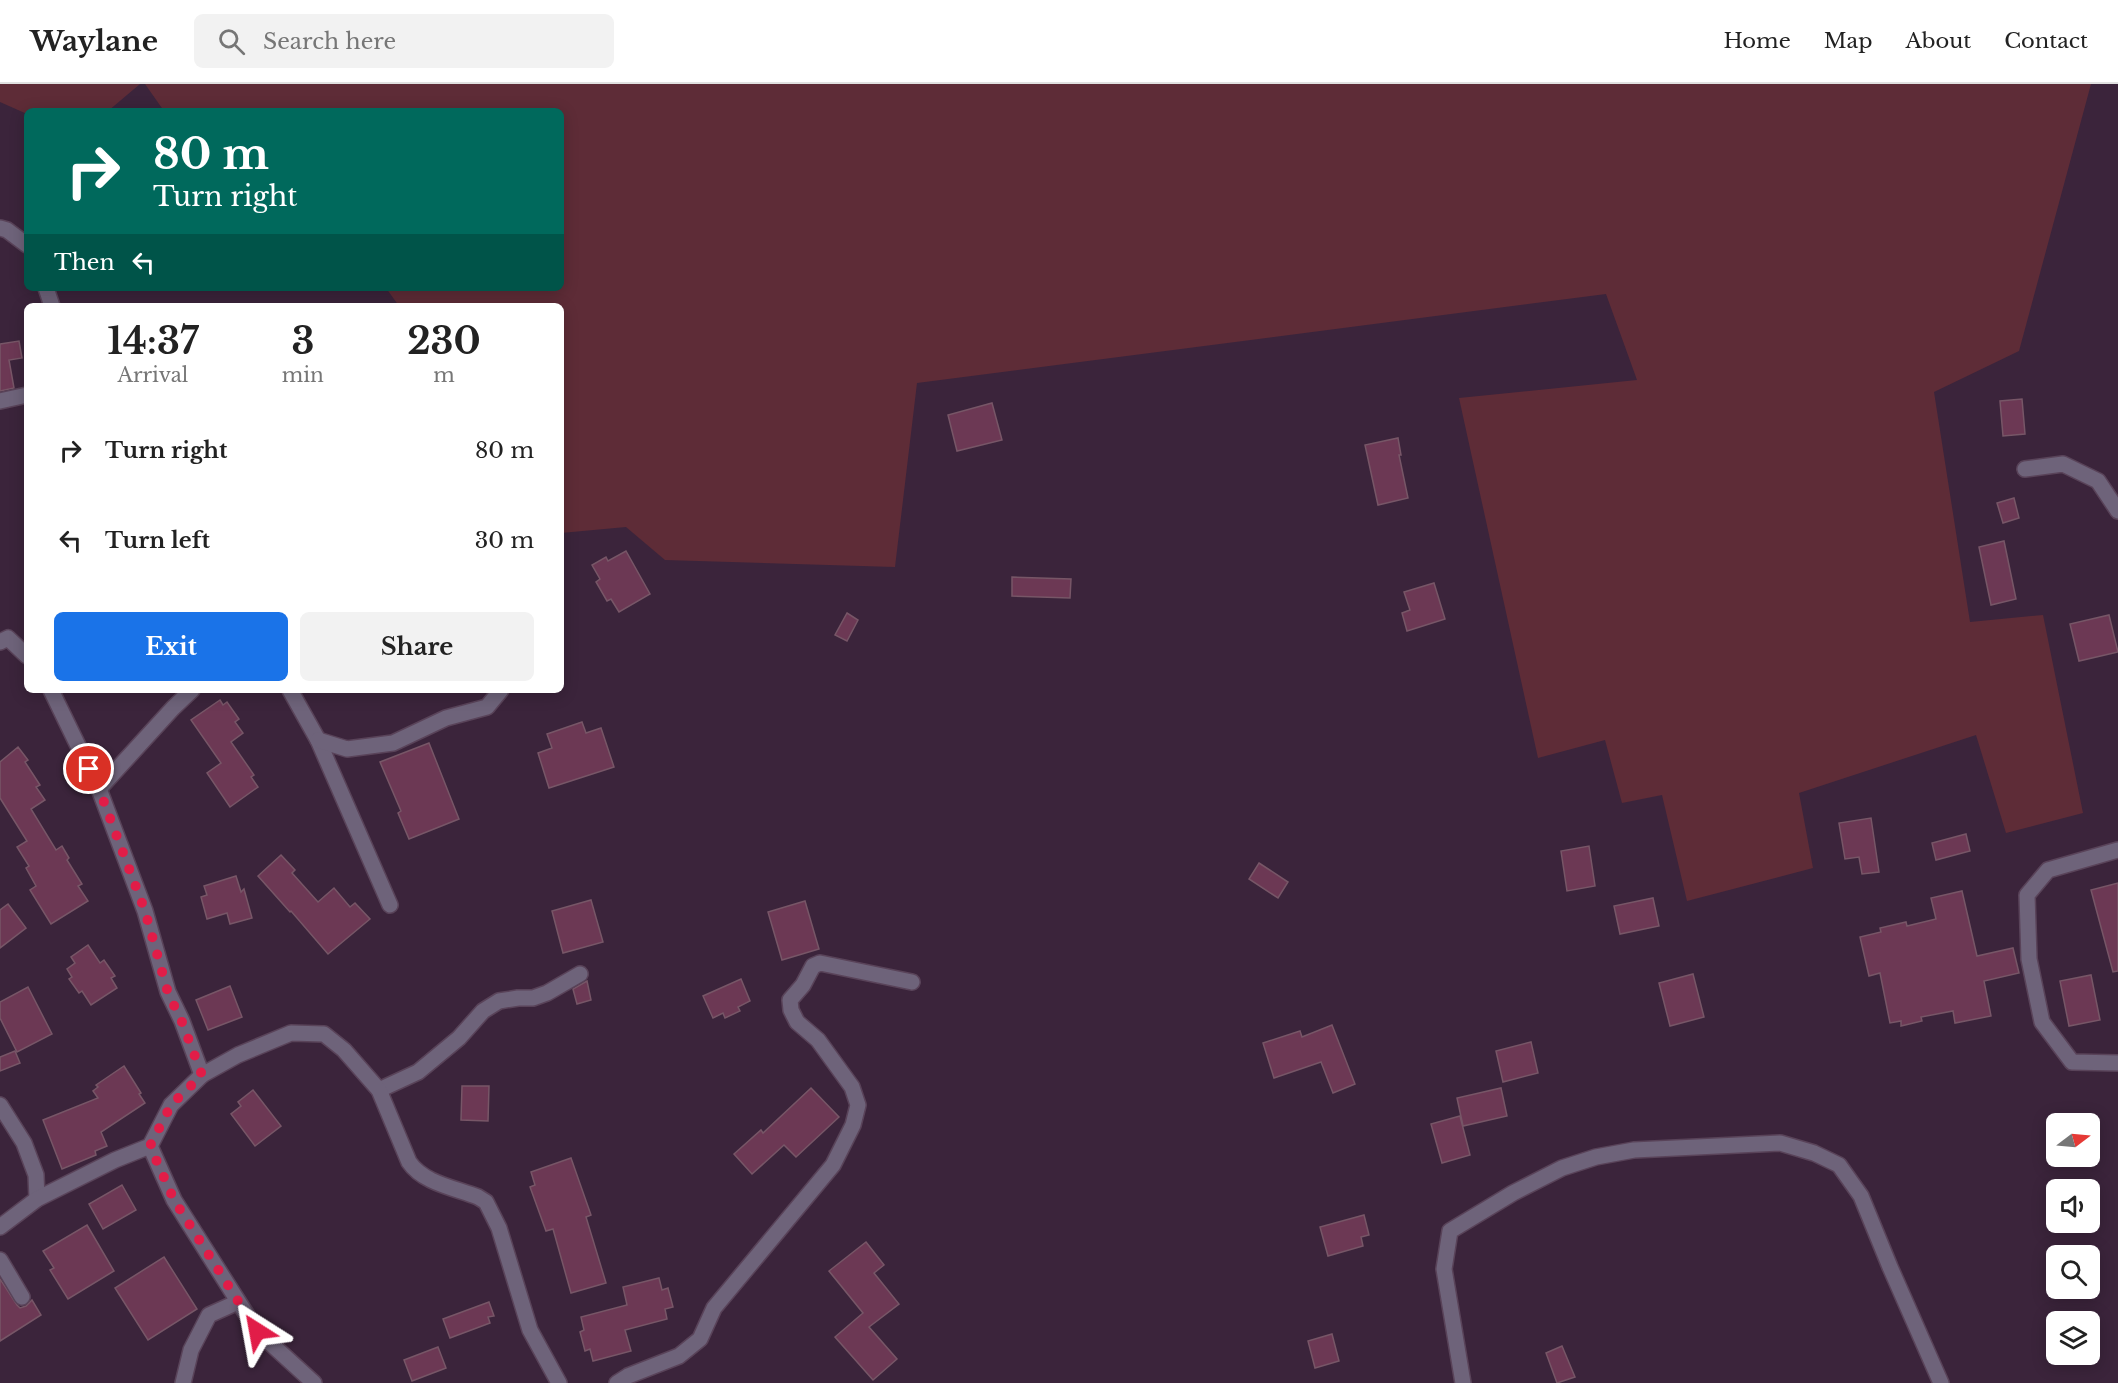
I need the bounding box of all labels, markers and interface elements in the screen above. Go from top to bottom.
search box [194,14,614,68]
text: Waylane [30,24,158,59]
icon: search [215,25,248,58]
text: Search here [263,28,396,55]
text: Home [1724,28,1791,54]
text: Map [1824,28,1872,54]
text: About [1905,28,1971,54]
text: Contact [2004,28,2088,54]
text: 80 m [153,128,269,180]
icon: right [54,132,132,210]
text: Turn right [153,180,297,213]
icon: left [127,246,160,279]
text: Then [54,249,115,276]
text: 14:37 [107,319,199,364]
text: 3 [291,319,314,364]
text: 230 [407,319,481,364]
text: Arrival [118,363,188,387]
text: min [282,363,324,387]
text: m [433,363,455,387]
icon: right [54,434,87,467]
text: Turn right [105,437,227,464]
text: 80 m [475,437,534,464]
icon: left [54,524,87,557]
text: Turn left [105,527,210,554]
text: 30 m [475,527,534,554]
button: Exit [54,612,288,681]
button: Share [300,612,534,681]
pin [63,743,114,794]
icon: arrive [72,752,105,785]
north arrow [2046,1113,2100,1167]
map controls [2046,1113,2100,1365]
button: sound [2046,1179,2100,1233]
button: search [2046,1245,2100,1299]
position arrow [225,1299,289,1363]
button: layers [2046,1311,2100,1365]

